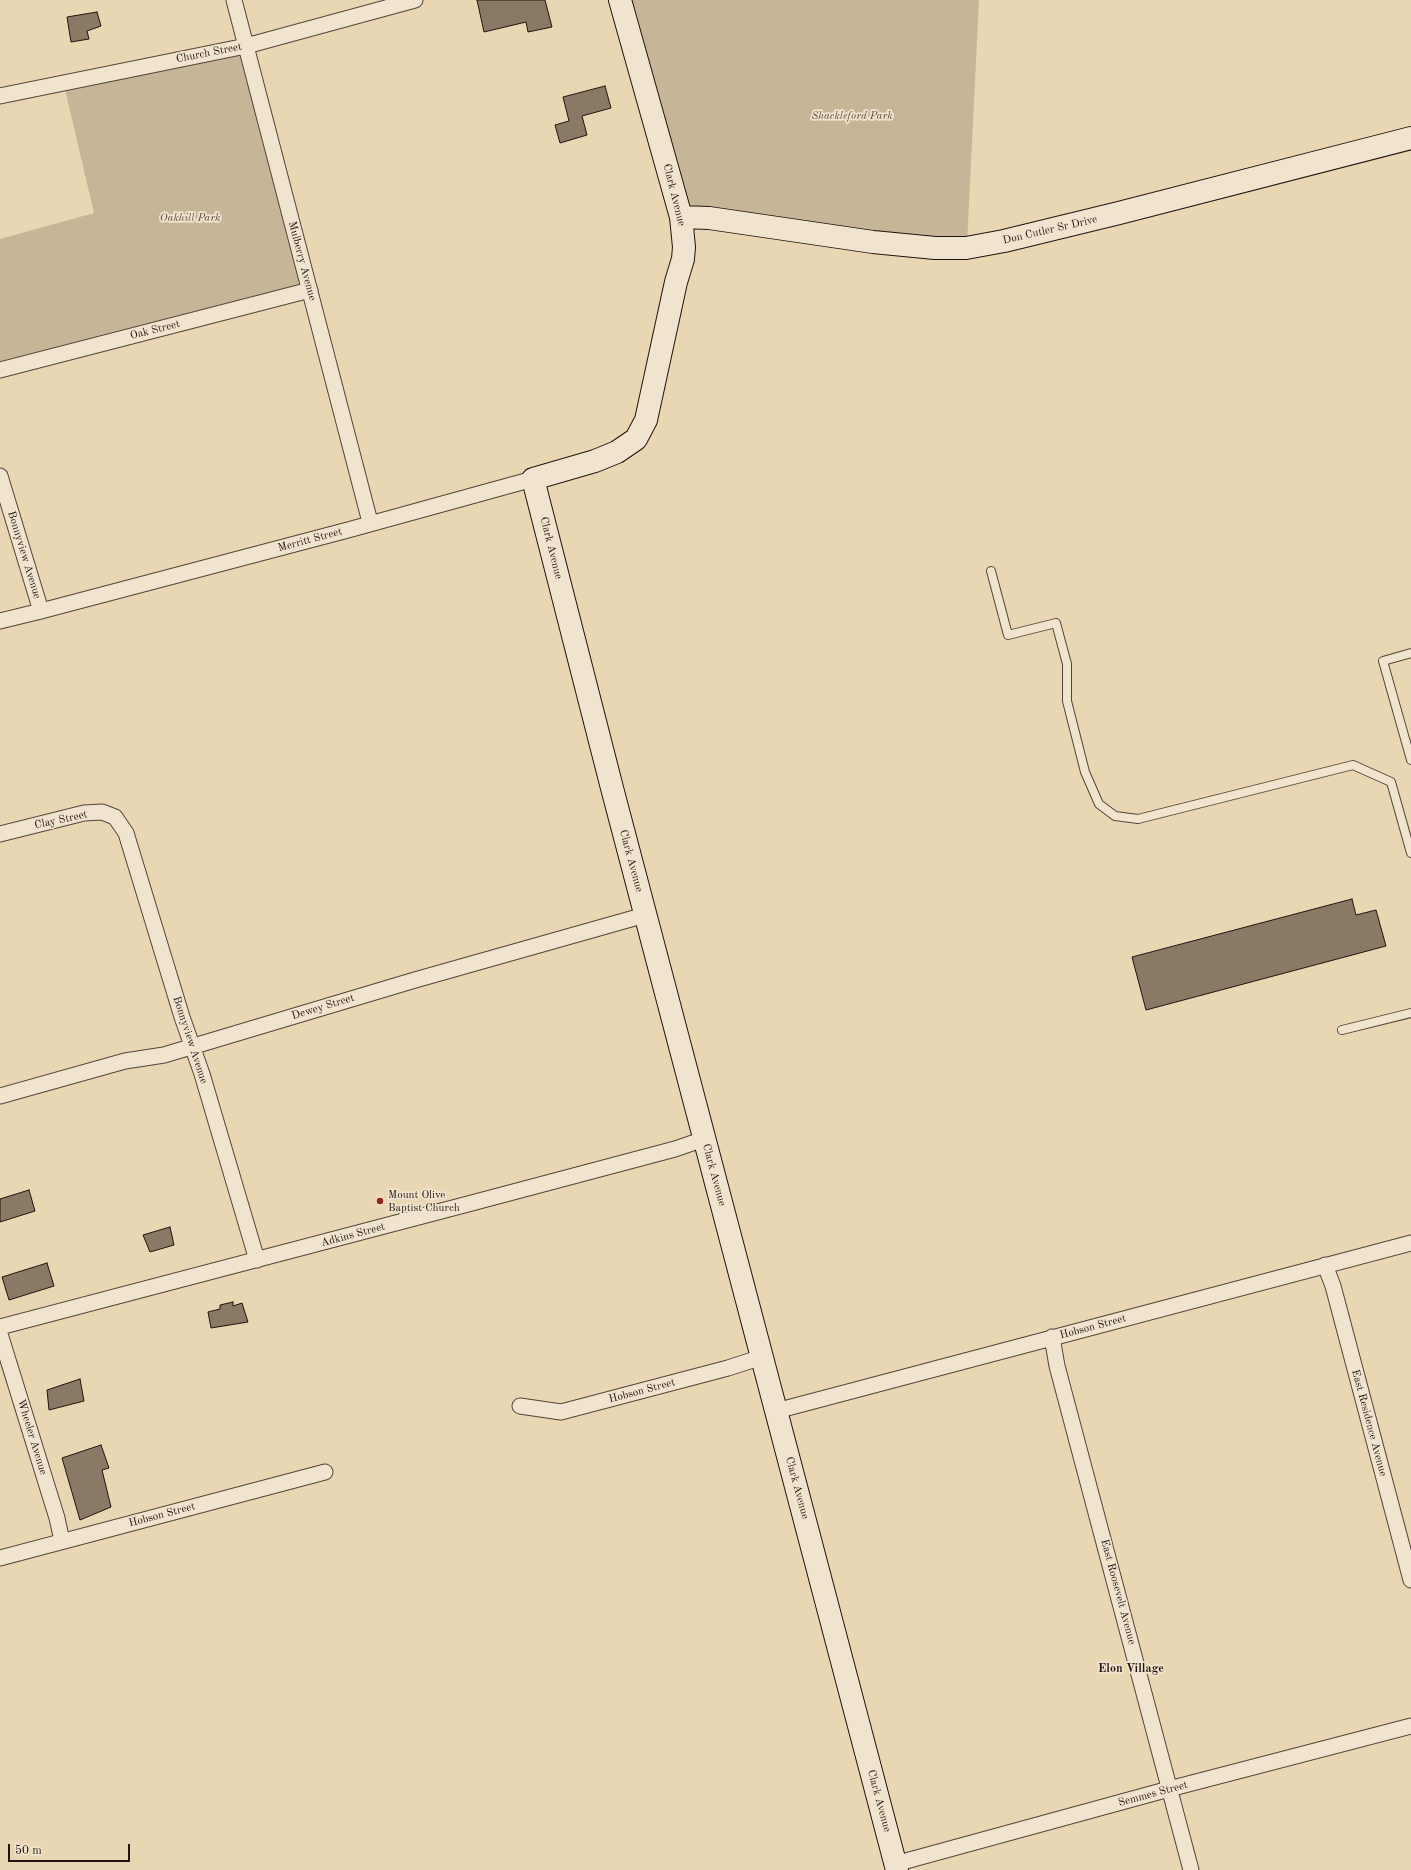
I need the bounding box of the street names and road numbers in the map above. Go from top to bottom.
street label: Church Street [175,40,243,66]
street label: Clark Avenue [660,162,688,228]
street label: Don Cutler Sr Drive [1001,213,1099,247]
street label: Mulberry Avenue [285,220,319,302]
street label: Oak Street [129,317,181,343]
street label: Bonnyview Avenue [4,509,44,601]
street label: Clark Avenue [537,515,565,581]
street label: Merritt Street [276,525,344,555]
street label: Clay Street [33,808,89,832]
street label: Clark Avenue [616,828,646,894]
street label: Dewey Street [290,991,356,1023]
street label: Bonnyview Avenue [170,995,210,1085]
street label: Clark Avenue [699,1142,729,1208]
street label: Adkins Street [320,1220,386,1250]
street label: Hobson Street [1058,1312,1128,1342]
street label: East Residence Avenue [1348,1368,1390,1478]
street label: Hobson Street [607,1376,677,1406]
street label: Wheeler Avenue [14,1398,50,1476]
street label: Clark Avenue [782,1455,812,1521]
street label: Hobson Street [127,1500,197,1530]
street label: East Roosevelt Avenue [1098,1538,1138,1646]
street label: Clark Avenue [864,1768,894,1834]
street label: Semmes Street [1117,1778,1189,1810]

